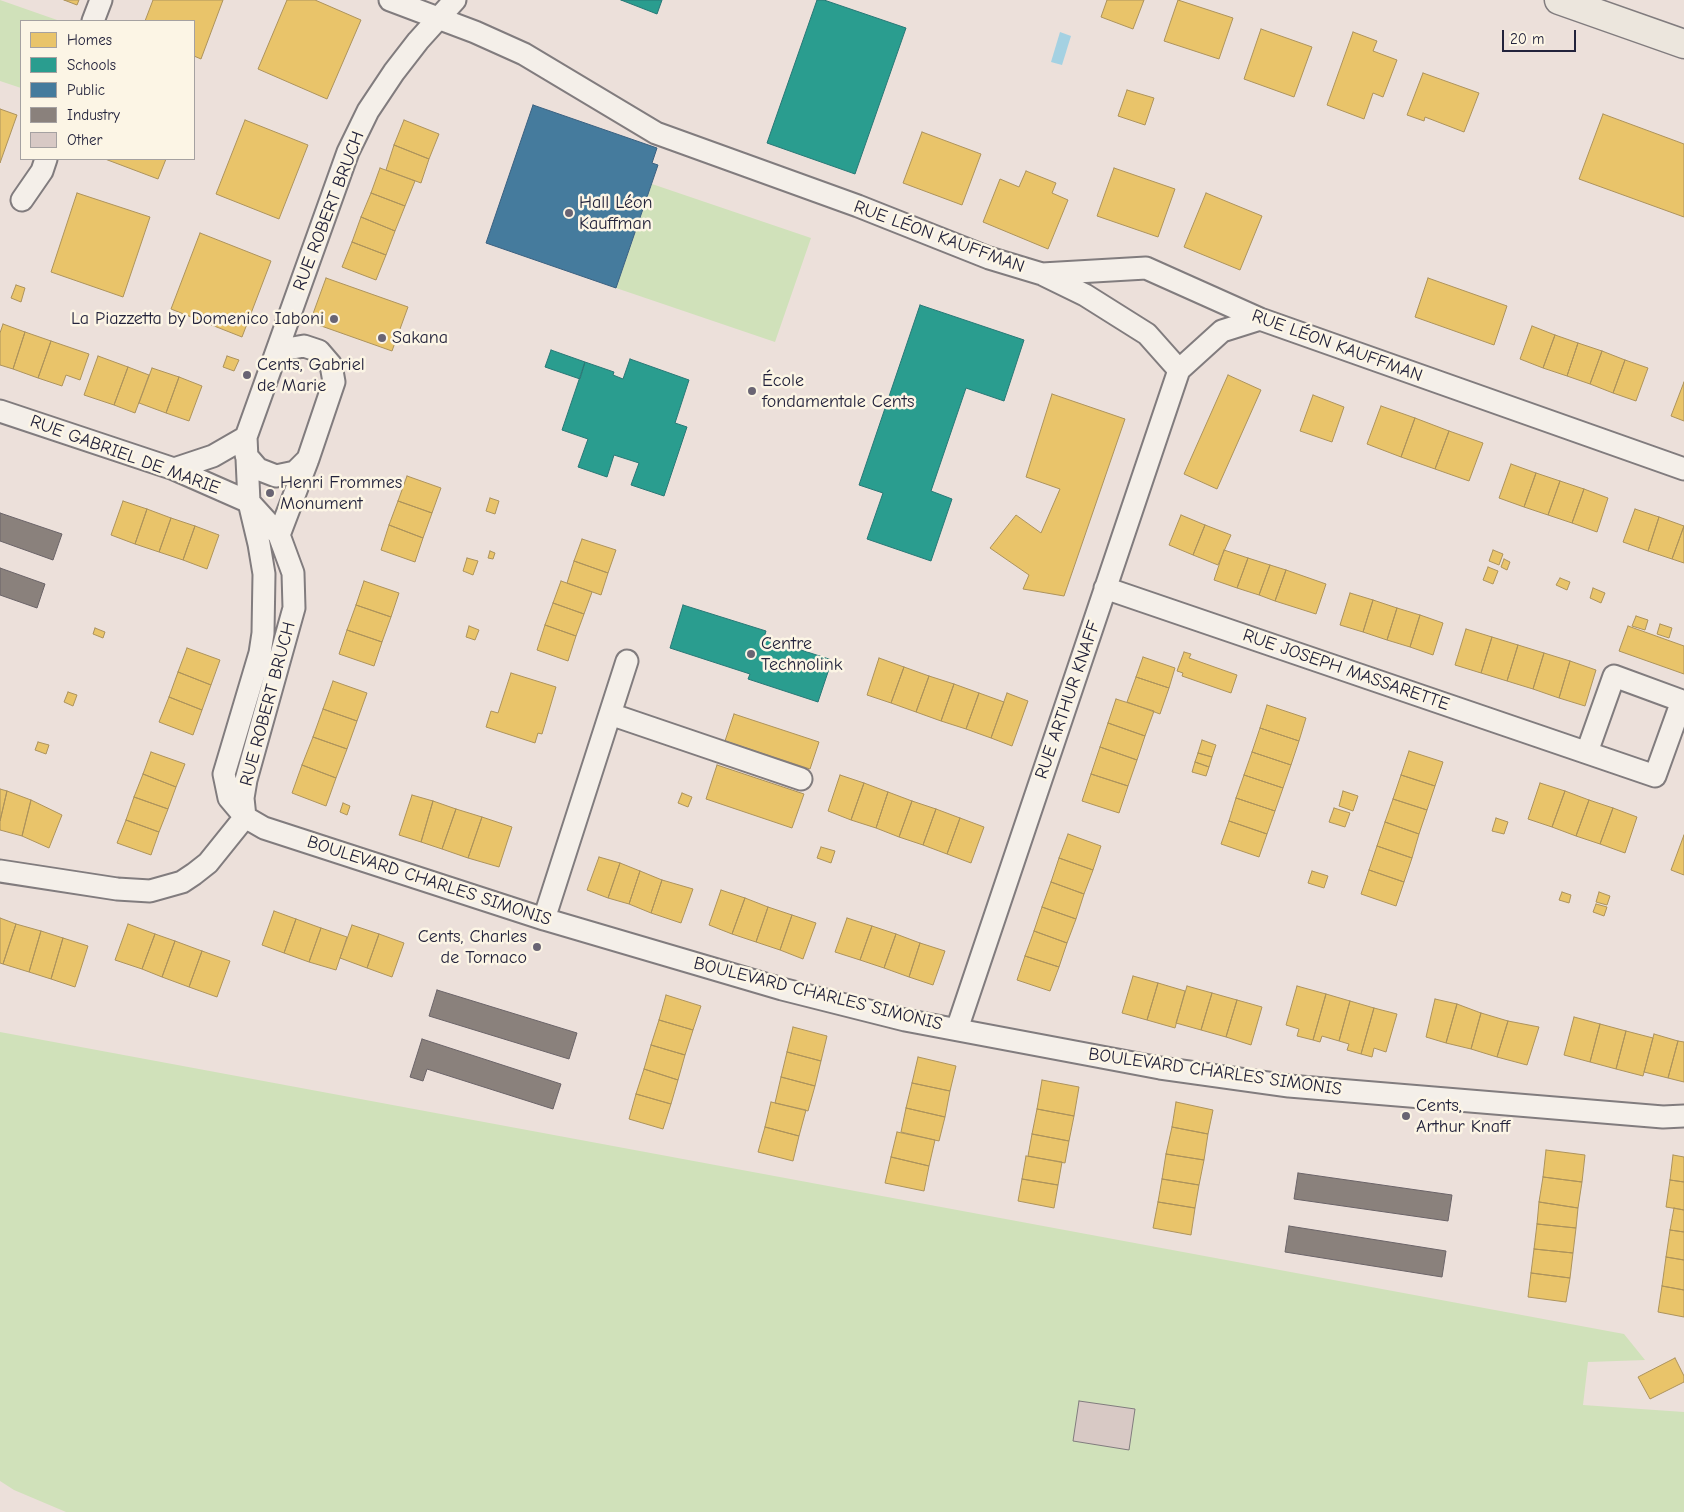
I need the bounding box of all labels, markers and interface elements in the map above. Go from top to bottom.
legend [20,20,195,160]
scale bar [1504,20,1578,52]
text: 20 m [1510,30,1544,48]
text: Homes [67,31,112,49]
text: Schools [67,56,116,74]
text: Public [67,81,105,99]
text: Industry [67,106,120,124]
street label: RUE ROBERT BRUCH [289,128,369,294]
text: Other [67,131,102,149]
place label: Hall Léon Kauffman [579,192,652,234]
street label: RUE LÉON KAUFFMAN [851,196,1027,278]
marker: Hall Léon Kauffman [563,207,575,219]
street label: RUE LÉON KAUFFMAN [1249,305,1425,387]
place label: La Piazzetta by Domenico Iaboni [71,308,324,330]
marker: La Piazzetta by Domenico Iaboni [328,313,340,325]
place label: Sakana [392,327,448,349]
marker: Sakana [376,332,388,344]
place label: Cents, Gabriel de Marie [257,354,365,396]
marker: Cents, Gabriel de Marie [241,369,253,381]
place label: École fondamentale Cents [762,370,914,412]
marker: École fondamentale Cents [746,385,758,397]
street label: RUE GABRIEL DE MARIE [27,411,223,499]
place label: Henri Frommes Monument [280,472,402,514]
marker: Henri Frommes Monument [264,487,276,499]
street label: RUE ARTHUR KNAFF [1031,618,1105,782]
street label: RUE ROBERT BRUCH [236,620,300,788]
street label: RUE JOSEPH MASSARETTE [1240,624,1452,716]
place label: Centre Technolink [761,633,842,676]
marker: Centre Technolink [745,648,757,660]
street label: BOULEVARD CHARLES SIMONIS [304,831,554,931]
place label: Cents, Charles de Tornaco [418,926,527,969]
marker: Cents, Charles de Tornaco [531,941,543,953]
street label: BOULEVARD CHARLES SIMONIS [691,953,945,1035]
street label: BOULEVARD CHARLES SIMONIS [1087,1044,1343,1100]
place label: Cents, Arthur Knaff [1416,1095,1510,1138]
marker: Cents, Arthur Knaff [1400,1110,1412,1122]

